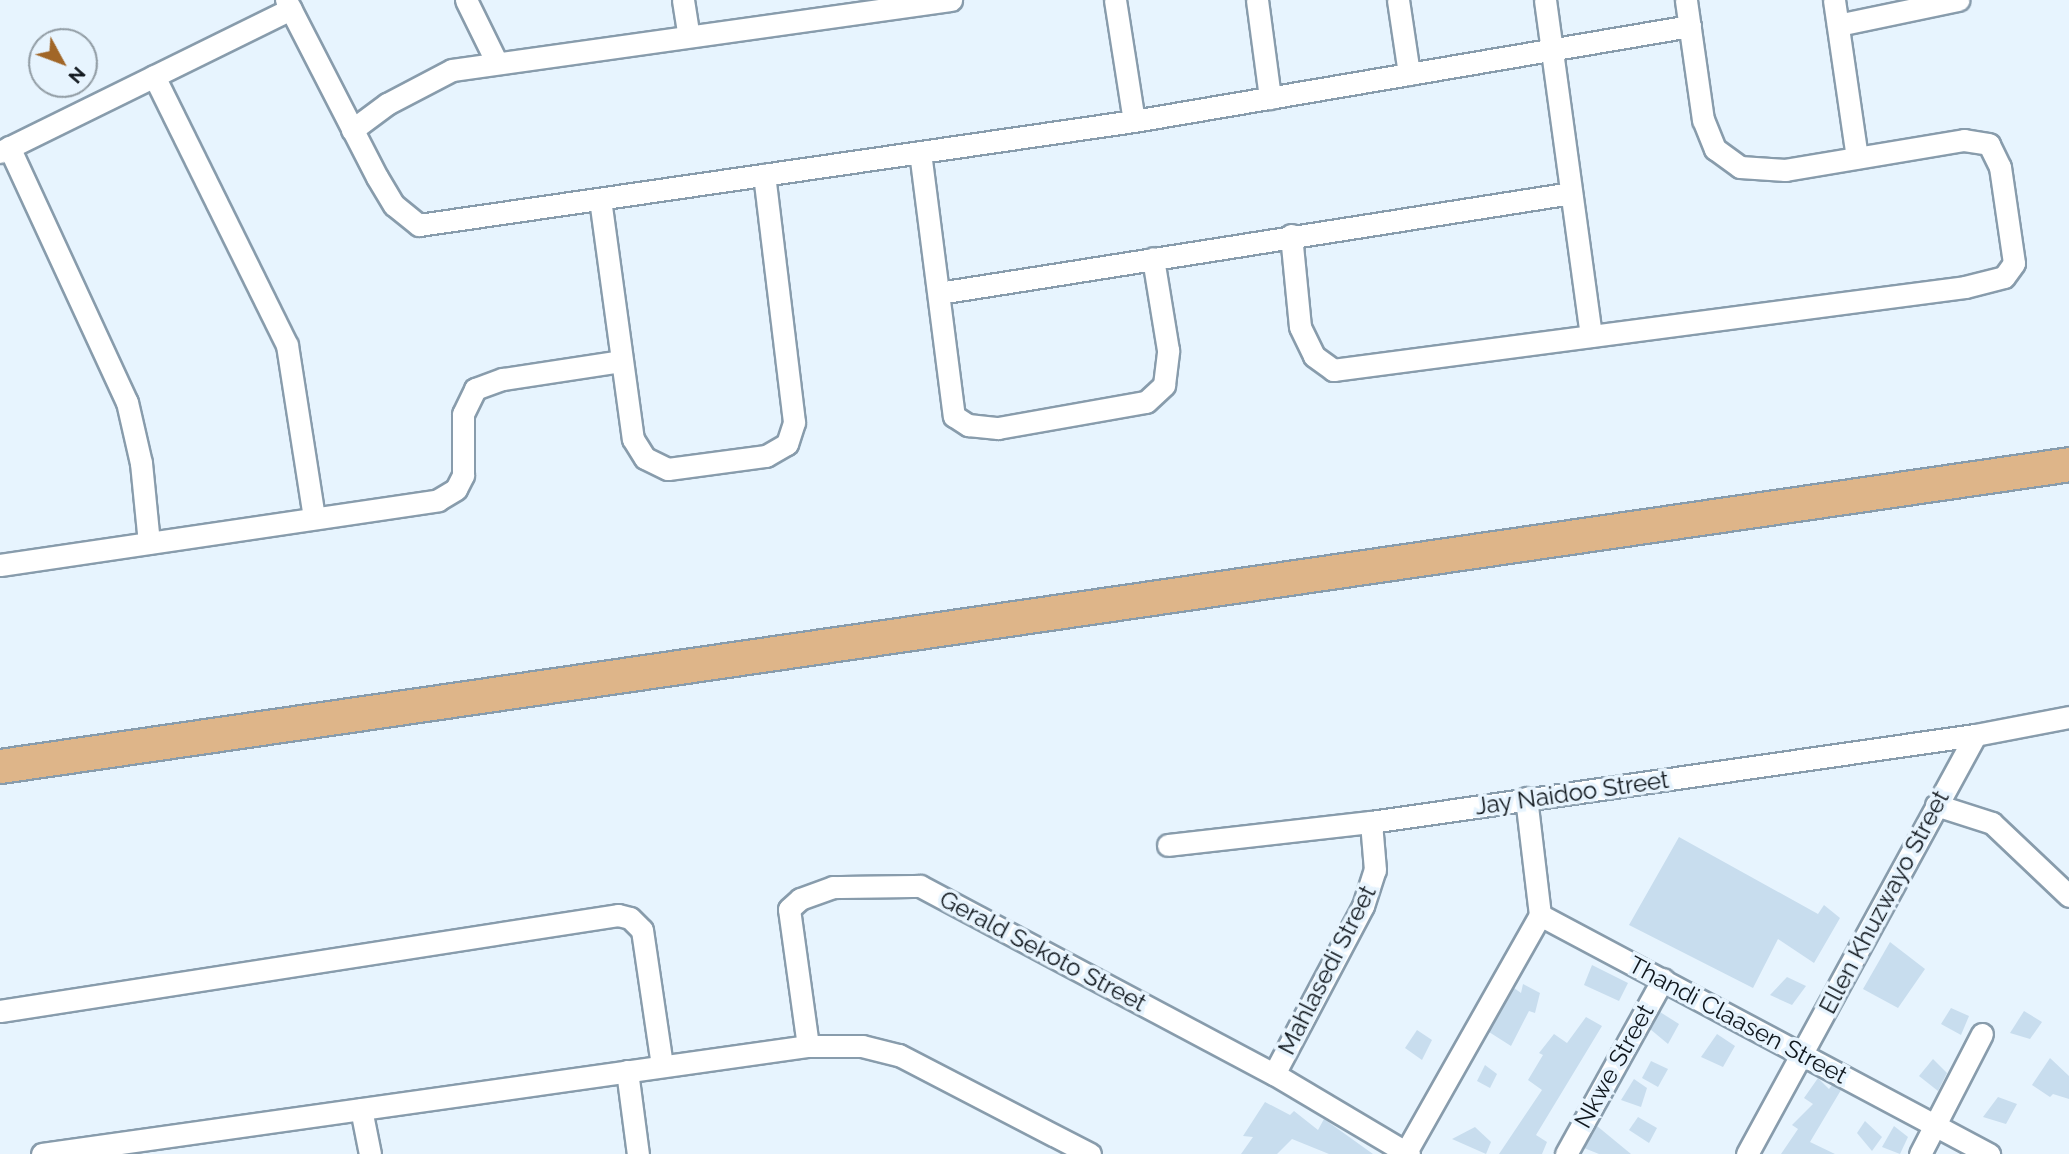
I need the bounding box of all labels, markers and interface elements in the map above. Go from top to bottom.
north arrow [28,28,98,98]
text: N [64,63,90,88]
street label: Jay Naidoo Street [1473,765,1671,821]
street label: Ellen Khuzwayo Street [1813,785,1955,1019]
street label: Mahlasedi Street [1272,881,1382,1059]
street label: Gerald Sekoto Street [935,884,1151,1018]
street label: Thandi Claasen Street [1624,950,1852,1090]
street label: Nkwe Street [1568,999,1660,1133]

